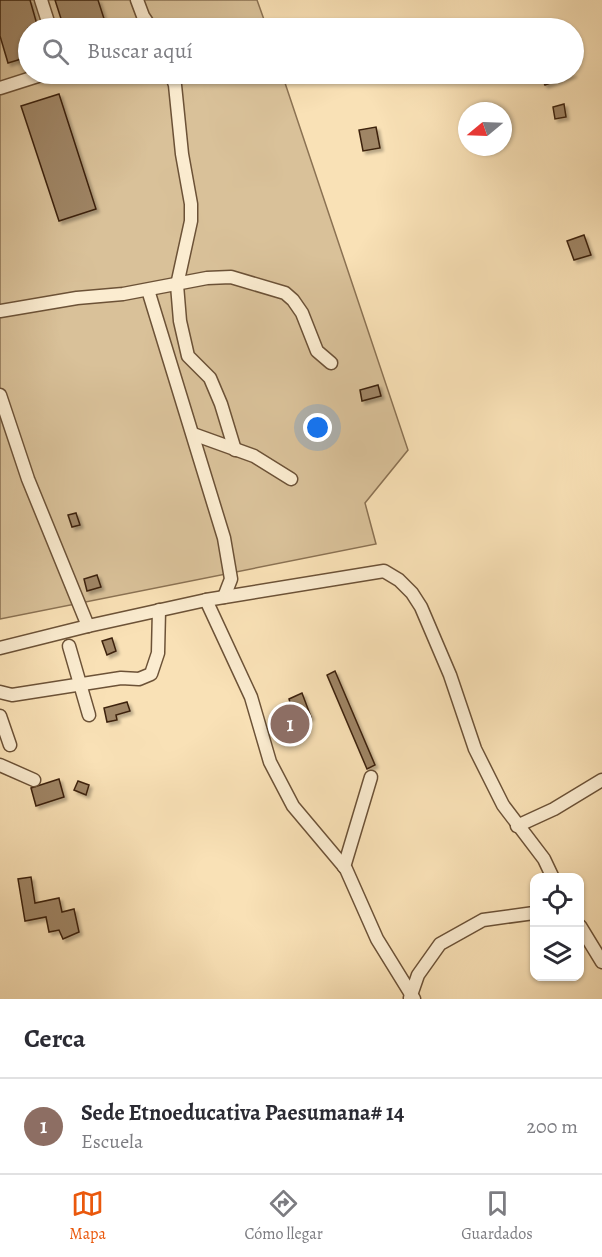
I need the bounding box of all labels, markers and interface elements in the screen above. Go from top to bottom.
search box [18,18,584,84]
icon: search [39,35,72,68]
text: Buscar aquí [87,36,193,66]
north arrow [458,102,512,156]
your location [303,413,332,442]
pin: 1 [270,702,310,746]
map controls [530,873,584,981]
button: locate [530,873,584,927]
button: layers [530,927,584,981]
text: Cerca [24,1021,86,1056]
text: Sede Etnoeducativa Paesumana# 14 [81,1098,404,1128]
text: 1 [40,1113,47,1140]
text: 200 m [527,1113,578,1140]
text: Escuela [81,1128,143,1155]
tab: Mapa [69,1187,106,1245]
tab: Cómo llegar [244,1187,323,1245]
tab: Guardados [461,1187,533,1245]

